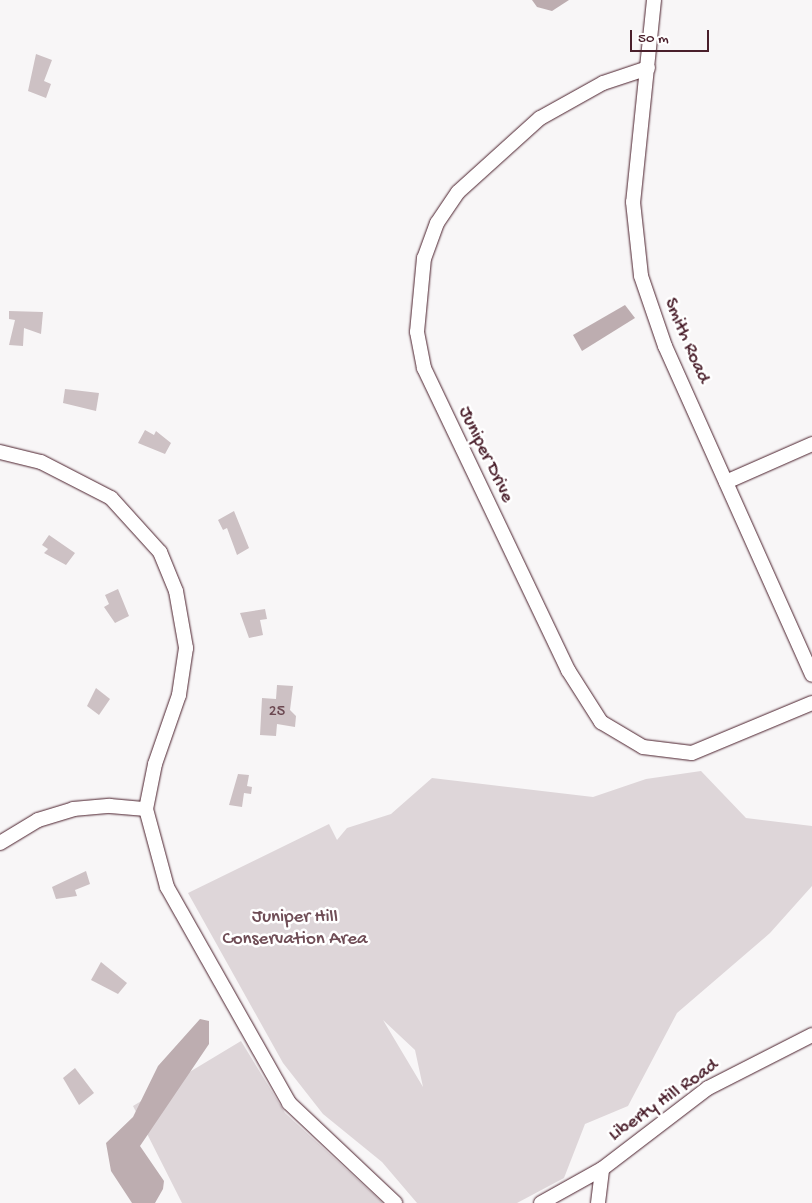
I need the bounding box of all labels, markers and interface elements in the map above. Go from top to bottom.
scale bar [632,20,711,52]
text: 50 m [638,30,669,48]
street label: Smith Road [658,295,714,387]
street label: Juniper Drive [452,403,518,507]
house number: 25 [269,703,285,723]
park label: Juniper Hill Conservation Area [222,907,368,951]
street label: Liberty Hill Road [605,1055,723,1147]

